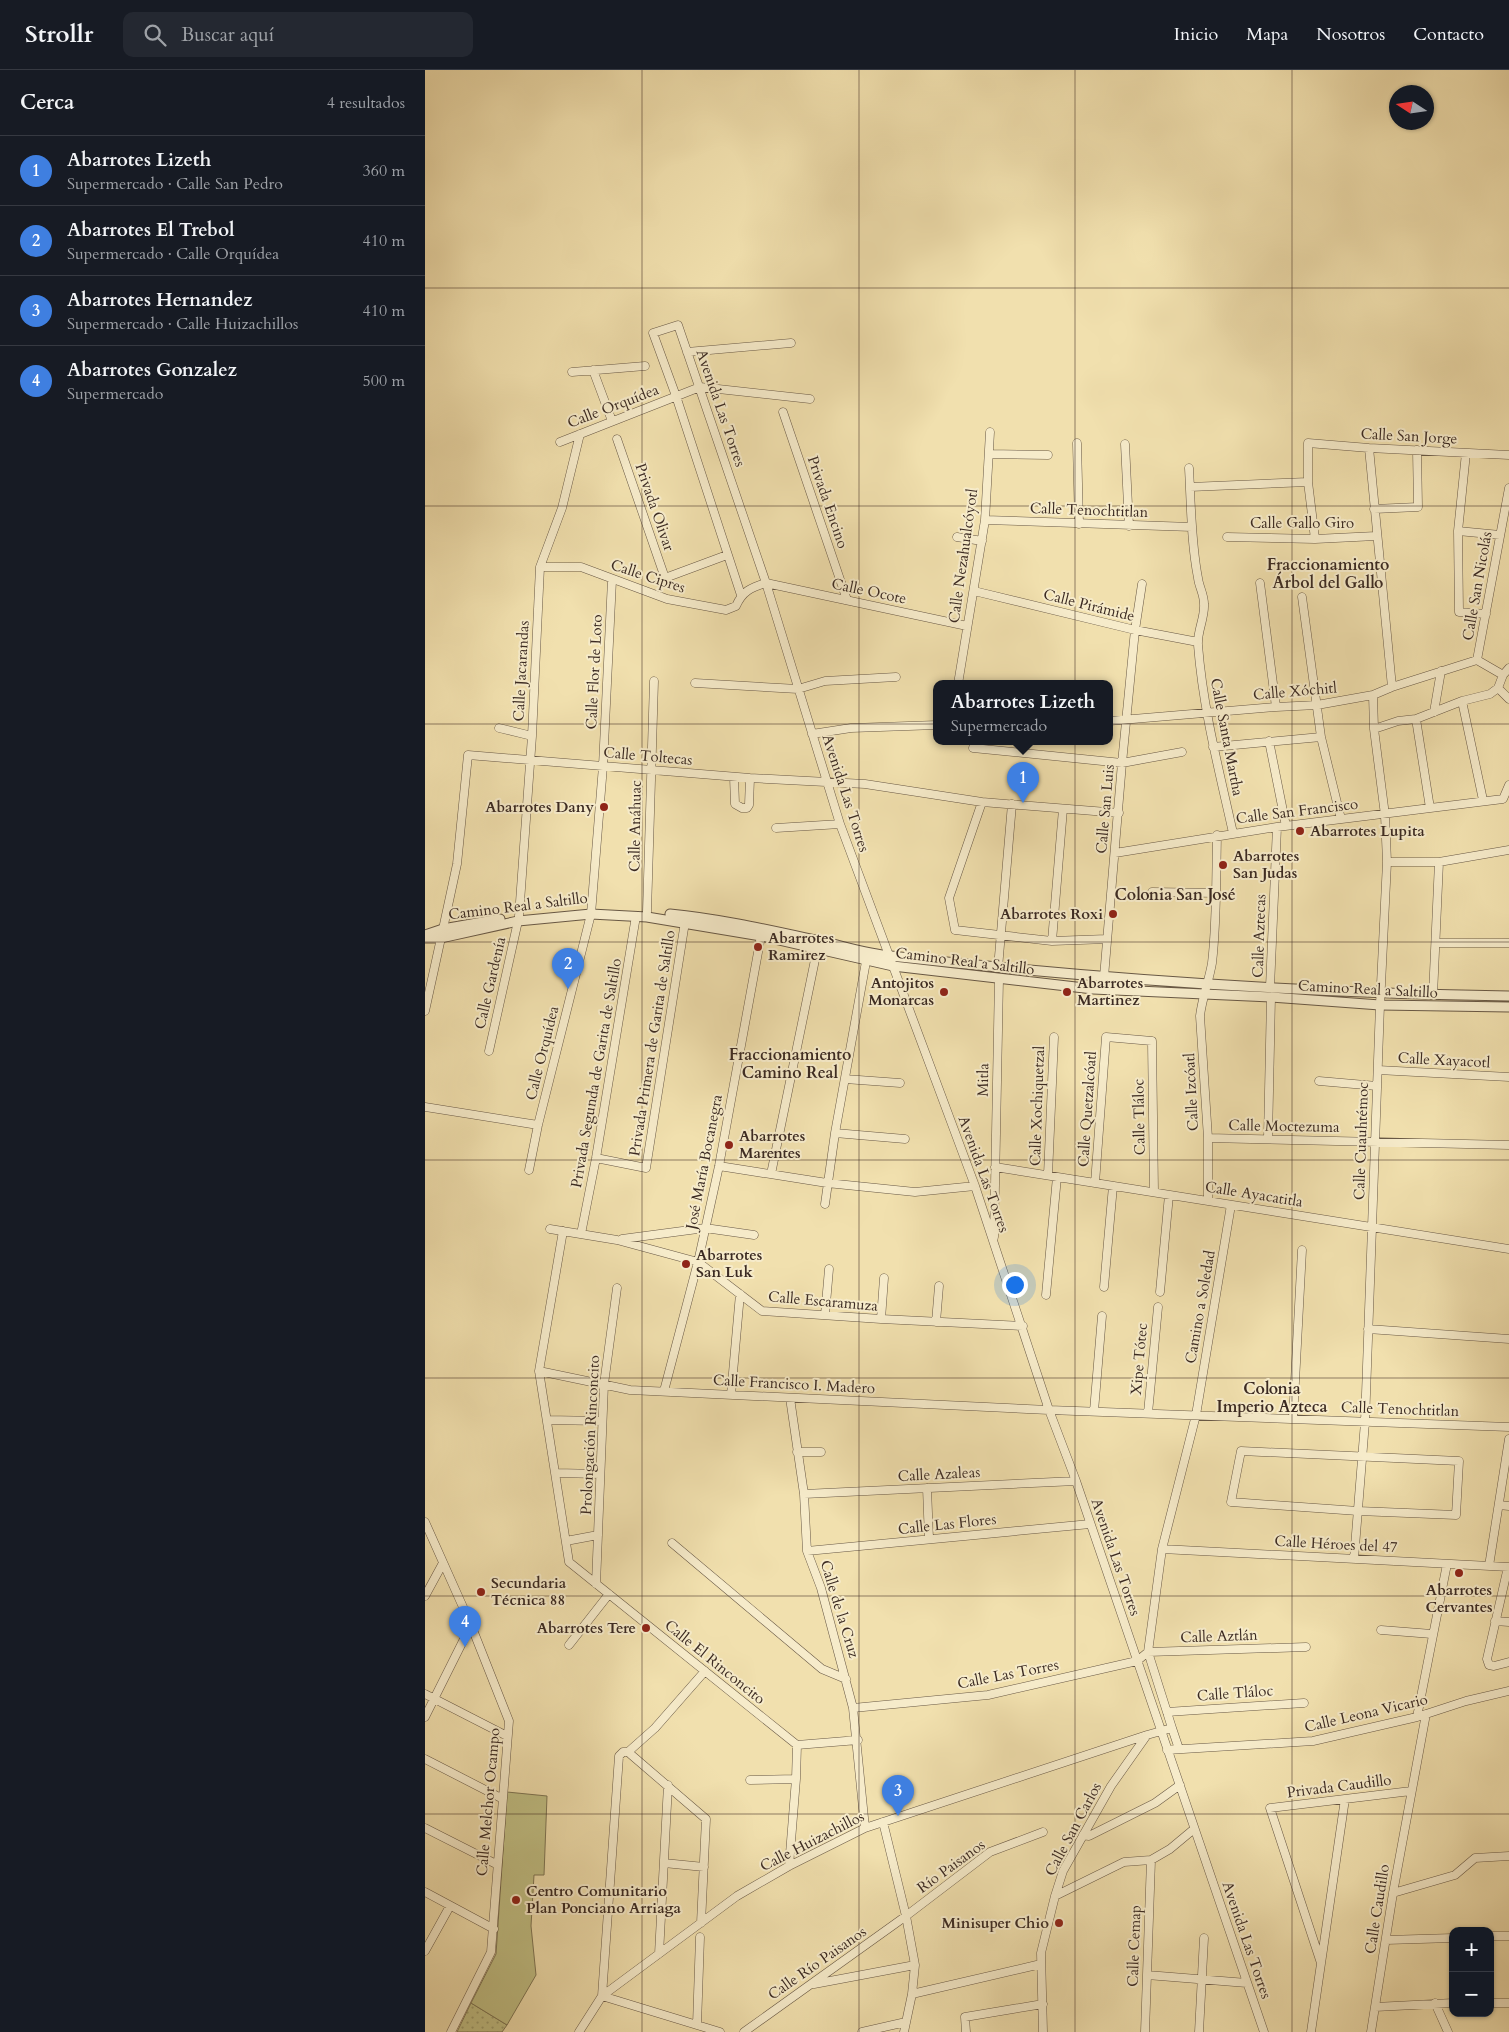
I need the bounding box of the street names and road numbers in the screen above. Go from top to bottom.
street label: Avenida Las Torres [692,347,750,469]
street label: Calle Orquídea [564,379,662,433]
street label: Calle San Jorge [1360,423,1458,449]
street label: Privada Encino [803,453,853,551]
street label: Privada Olivar [631,460,680,554]
street label: Calle Nezahualcóyotl [944,487,982,624]
street label: Calle Tenochtitlan [1029,498,1149,522]
street label: Calle Gallo Giro [1250,513,1354,533]
street label: Calle San Nicolás [1458,530,1496,642]
street label: Calle Cipres [608,555,688,597]
street label: Calle Ocote [830,573,908,609]
street label: Calle Pirámide [1041,584,1137,626]
street label: Calle Flor de Loto [581,614,607,730]
street label: Calle Jacarandas [508,620,534,722]
street label: Calle Santa Martha [1206,676,1248,798]
street label: Calle Xóchitl [1252,677,1338,705]
street label: Avenida Las Torres [818,732,874,854]
street label: Calle Toltecas [603,742,693,770]
street label: Calle San Luis [1091,764,1119,854]
street label: Calle Anáhuac [624,780,646,872]
street label: Calle San Francisco [1235,794,1359,828]
street label: Camino Real a Saltillo [447,888,589,924]
street label: Calle Aztecas [1248,894,1270,978]
street label: Privada Primera de Garita de Saltillo [624,929,680,1157]
street label: Calle Gardenía [470,934,510,1031]
street label: Camino Real a Saltillo [894,943,1036,979]
street label: Privada Segunda de Garita de Saltillo [566,957,626,1189]
street label: Camino Real a Saltillo [1298,975,1438,1003]
street label: Calle Orquídea [521,1003,564,1102]
street label: Calle Xochiquetzal [1025,1045,1049,1167]
street label: Calle Xayacotl [1397,1048,1491,1072]
street label: Calle Quetzalcóatl [1073,1050,1101,1168]
street label: Calle Izcóatl [1179,1052,1203,1132]
street label: Mitla [973,1063,993,1097]
street label: Calle Tláloc [1128,1078,1150,1155]
street label: Calle Cuauhtémoc [1349,1081,1373,1200]
street label: José María Bocanegra [681,1092,727,1233]
street label: Avenida Las Torres [954,1113,1014,1235]
street label: Calle Moctezuma [1228,1115,1340,1137]
street label: Calle Ayacatitla [1204,1176,1305,1212]
street label: Camino a Soledad [1180,1249,1220,1365]
street label: Calle Escaramuza [767,1286,879,1316]
street label: Xipe Tótec [1126,1322,1152,1396]
street label: Prolongación Rinconcito [576,1355,604,1515]
street label: Calle Francisco I. Madero [712,1370,876,1398]
street label: Calle Tenochtitlan [1340,1397,1460,1421]
street label: Calle Azaleas [897,1462,981,1486]
street label: Avenida Las Torres [1087,1496,1145,1618]
street label: Calle Las Flores [897,1509,997,1539]
street label: Calle Héroes del 47 [1274,1531,1398,1557]
street label: Calle de la Cruz [816,1558,864,1661]
street label: Calle El Rinconcito [661,1615,769,1709]
street label: Calle Aztlán [1180,1625,1258,1647]
street label: Calle Las Torres [956,1654,1060,1694]
street label: Calle Tláloc [1196,1680,1274,1706]
street label: Calle Leona Vicario [1302,1689,1430,1737]
street label: Calle Melchor Ocampo [472,1727,504,1877]
street label: Privada Caudillo [1286,1770,1392,1802]
street label: Calle San Carlos [1040,1779,1106,1879]
street label: Calle Huizachillos [756,1806,868,1876]
street label: Río Paisanos [913,1835,989,1897]
street label: Calle Caudillo [1360,1863,1394,1955]
street label: Avenida Las Torres [1218,1879,1276,2001]
street label: Calle Cemap [1123,1905,1145,1987]
street label: Calle Río Paisanos [764,1922,870,2004]

